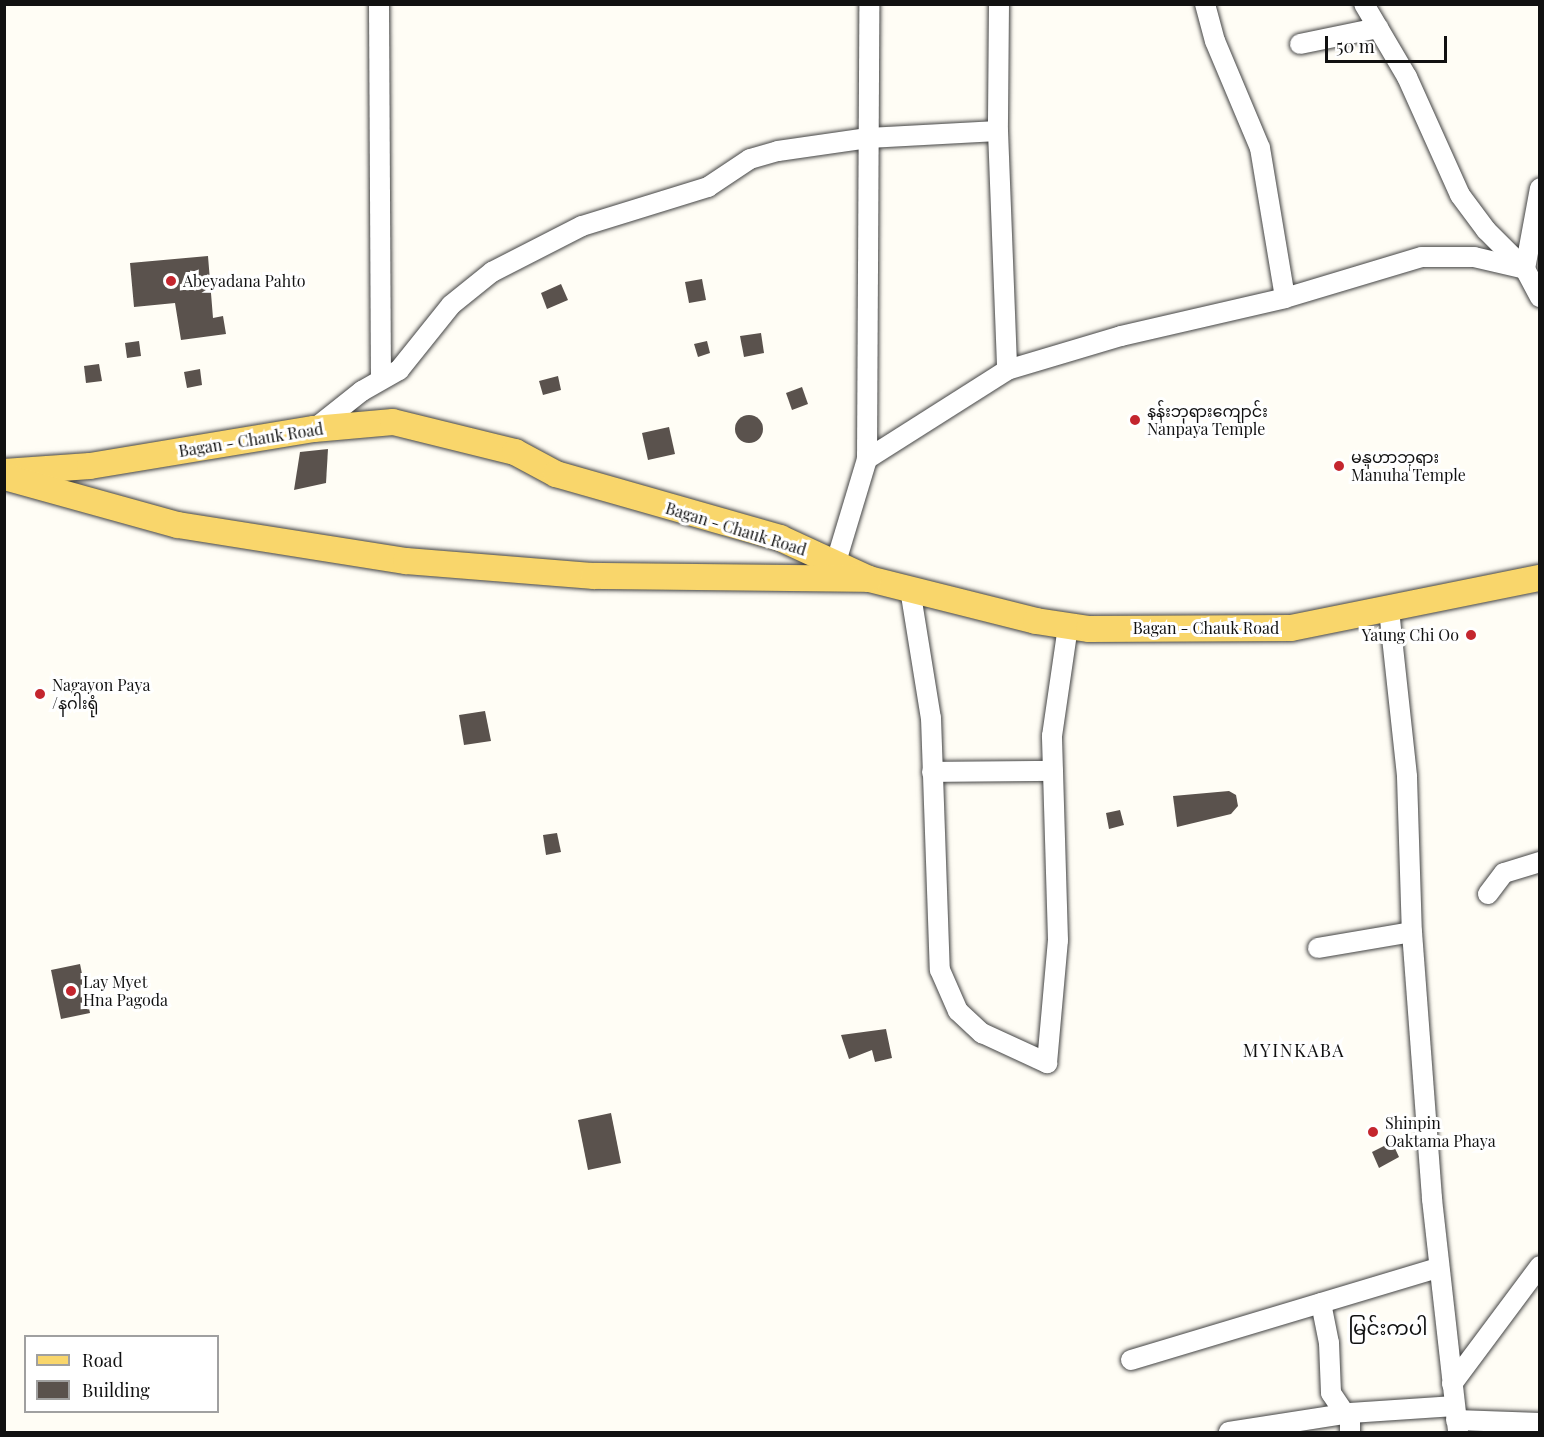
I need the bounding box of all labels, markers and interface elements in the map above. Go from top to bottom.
scale bar [1328,24,1450,62]
text: 50 m [1336,34,1375,58]
place label: Abeyadana Pahto [183,271,306,291]
marker: Abeyadana Pahto [164,274,178,288]
place label: နန်းဘုရားကျောင်း Nanpaya Temple [1147,401,1268,439]
marker: နန်းဘုရားကျောင်း Nanpaya Temple [1128,413,1142,427]
street label: Bagan - Chauk Road [177,419,325,461]
place label: မနူဟာဘုရား Manuha Temple [1351,447,1466,485]
marker: မနူဟာဘုရား Manuha Temple [1332,459,1346,473]
street label: Bagan - Chauk Road [663,498,809,560]
street label: Bagan - Chauk Road [1133,618,1279,638]
place label: Yaung Chi Oo [1362,625,1459,645]
marker: Yaung Chi Oo [1464,628,1478,642]
place label: Nagayon Paya /နဂါးရုံ [52,675,150,713]
marker: Nagayon Paya /နဂါးရုံ [33,687,47,701]
place label: Lay Myet Hna Pagoda [83,972,168,1010]
marker: Lay Myet Hna Pagoda [64,984,78,998]
district label: MYINKABA [1243,1039,1345,1061]
place label: Shinpin Oaktama Phaya [1385,1113,1496,1151]
marker: Shinpin Oaktama Phaya [1366,1125,1380,1139]
district label: မြင်းကပါ [1348,1314,1428,1338]
legend [24,1335,219,1413]
text: Road [82,1348,123,1372]
text: Building [82,1378,150,1402]

